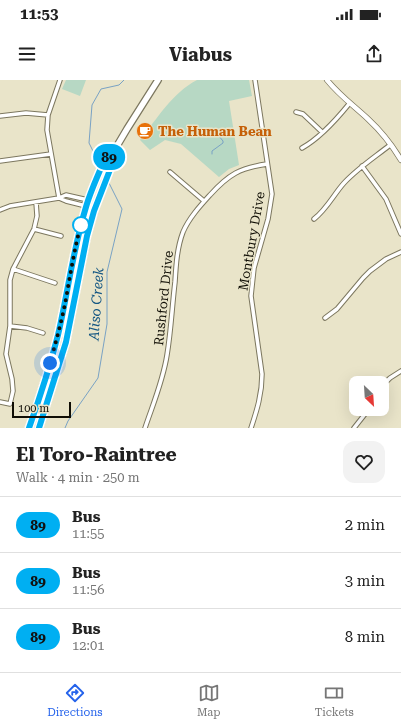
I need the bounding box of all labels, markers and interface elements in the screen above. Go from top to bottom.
text: 11:53 [20,5,58,23]
icon: menu [16,43,38,65]
icon: share [363,43,385,65]
text: Viabus [169,44,232,65]
cafe icon: The Human Bean [135,121,155,141]
place label: The Human Bean [158,124,272,139]
line badge: 89 [91,144,127,170]
text: 89 [101,149,117,165]
street label: Montbury Drive [235,190,268,292]
unlabelled marker [72,216,90,234]
street label: Rushford Drive [151,250,176,346]
water label: Aliso Creek [85,267,107,342]
your location [40,353,60,373]
north arrow [349,376,389,416]
map controls [349,376,389,416]
scale bar [12,400,71,419]
text: 100 m [18,402,49,415]
button: heart [343,441,385,483]
text: El Toro-Raintree [16,443,177,466]
text: Walk · 4 min · 250 m [16,470,140,485]
text: Bus [72,508,100,526]
text: 2 min [345,516,385,534]
text: 89 [30,517,46,533]
text: 11:55 [72,526,104,541]
text: Bus [72,564,100,582]
text: 3 min [345,572,385,590]
text: 89 [30,573,46,589]
text: 11:56 [72,582,104,597]
text: Bus [72,620,100,638]
text: 8 min [345,628,385,646]
text: 89 [30,629,46,645]
text: 12:01 [72,638,104,653]
tab: Directions [47,682,103,719]
tab: Map [197,682,220,719]
tab: Tickets [315,682,354,719]

